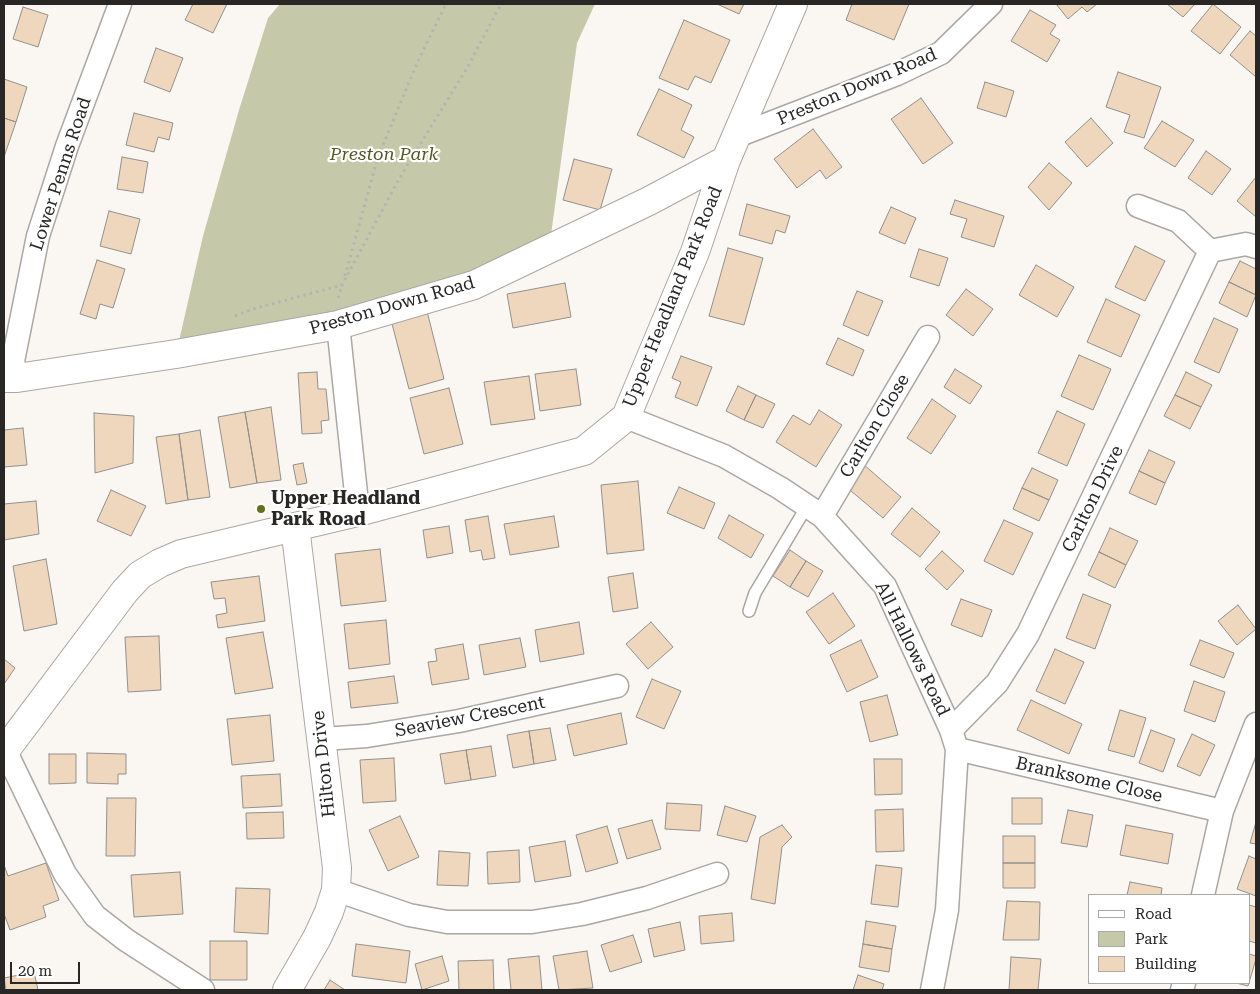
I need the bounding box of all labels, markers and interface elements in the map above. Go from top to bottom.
street label: Preston Down Road [774,44,940,130]
street label: Lower Penns Road [26,95,96,253]
park label: Preston Park [330,144,438,166]
street label: Upper Headland Park Road [619,183,727,411]
street label: Preston Down Road [307,272,477,340]
street label: Carlton Close [836,370,914,482]
street label: Carlton Drive [1058,442,1128,556]
place label: Upper Headland Park Road [271,488,420,530]
marker: Upper Headland Park Road [255,503,267,515]
street label: All Hallows Road [870,578,954,720]
street label: Seaview Crescent [393,692,547,742]
street label: Hilton Drive [308,710,340,818]
street label: Branksome Close [1014,753,1164,807]
legend [1088,894,1250,984]
text: Road [1135,905,1172,923]
text: Park [1135,930,1168,948]
scale bar [12,952,82,984]
text: Building [1135,955,1196,973]
text: 20 m [18,962,52,980]

